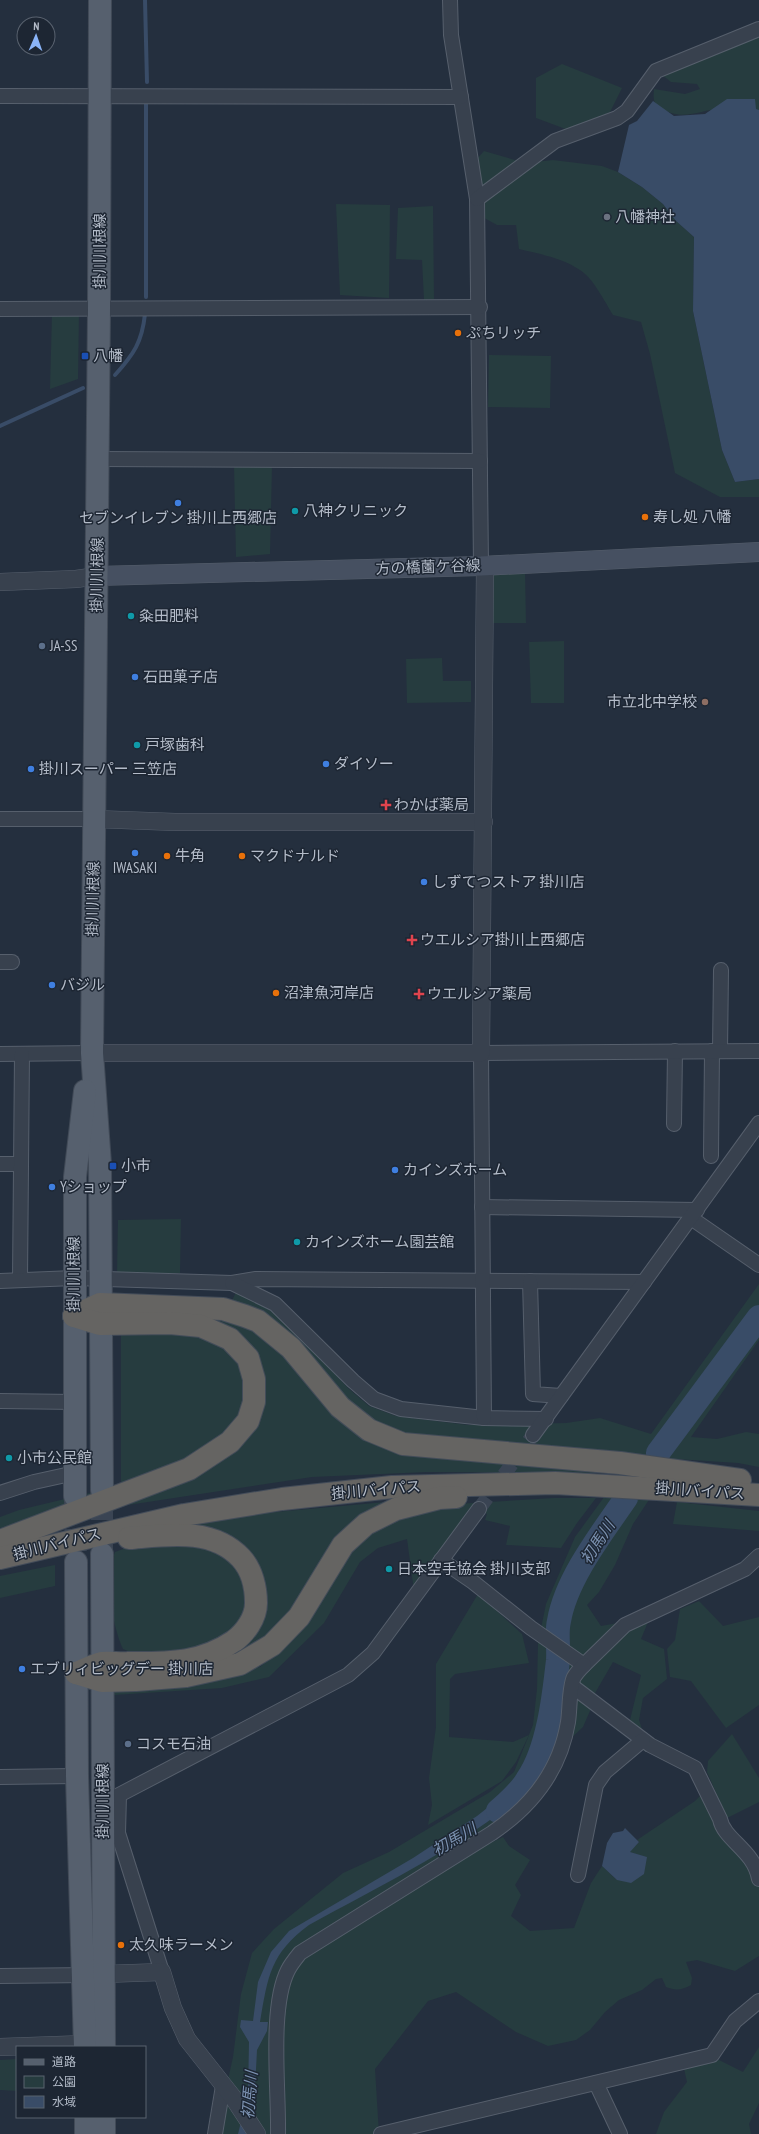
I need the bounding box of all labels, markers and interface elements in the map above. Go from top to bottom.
north arrow [16,16,56,56]
text: N [33,19,40,33]
place label: 八幡神社 [615,207,675,226]
marker: 八幡神社 [602,212,612,222]
street label: 掛川川根線 [90,213,109,289]
place label: ぷちリッチ [466,323,541,342]
marker: ぷちリッチ [453,328,463,338]
place label: 八幡 [93,346,123,365]
marker: 八幡 [80,351,90,361]
marker: セブンイレブン 掛川上西郷店 [173,498,183,508]
place label: 八神クリニック [303,501,408,520]
marker: 八神クリニック [290,506,300,516]
place label: 寿し処 八幡 [653,507,731,526]
place label: セブンイレブン 掛川上西郷店 [79,508,277,527]
marker: 寿し処 八幡 [640,512,650,522]
street label: 掛川川根線 [86,537,107,613]
street label: 方の橋薗ケ谷線 [375,555,481,578]
place label: 粂田肥料 [139,606,199,625]
marker: 粂田肥料 [126,611,136,621]
place label: JA-SS [49,636,77,655]
marker: JA-SS [37,641,47,651]
place label: 石田菓子店 [143,667,218,686]
marker: 石田菓子店 [130,672,140,682]
place label: 市立北中学校 [607,692,697,711]
marker: 市立北中学校 [700,697,710,707]
place label: 戸塚歯科 [145,735,205,754]
marker: 戸塚歯科 [132,740,142,750]
place label: ダイソー [334,754,394,773]
place label: 掛川スーパー 三笠店 [39,759,177,778]
marker: ダイソー [321,759,331,769]
marker: 掛川スーパー 三笠店 [26,764,36,774]
place label: わかば薬局 [394,795,469,814]
marker: わかば薬局 [381,800,391,810]
place label: 牛角 [175,846,205,865]
place label: マクドナルド [250,846,340,865]
marker: IWASAKI [130,848,140,858]
marker: 牛角 [162,851,172,861]
marker: マクドナルド [237,851,247,861]
place label: IWASAKI [113,858,157,877]
street label: 掛川川根線 [82,861,103,937]
place label: しずてつストア 掛川店 [432,872,585,891]
marker: しずてつストア 掛川店 [419,877,429,887]
place label: ウエルシア掛川上西郷店 [420,930,585,949]
marker: ウエルシア掛川上西郷店 [407,935,417,945]
place label: バジル [60,975,105,994]
marker: バジル [47,980,57,990]
place label: 沼津魚河岸店 [284,983,374,1002]
place label: ウエルシア薬局 [427,984,532,1003]
marker: 沼津魚河岸店 [271,988,281,998]
marker: ウエルシア薬局 [414,989,424,999]
place label: 小市 [121,1156,151,1175]
place label: カインズホーム [403,1160,507,1179]
marker: 小市 [108,1161,118,1171]
marker: カインズホーム [390,1165,400,1175]
place label: Yショップ [60,1177,127,1196]
marker: Yショップ [47,1182,57,1192]
place label: カインズホーム園芸館 [305,1232,454,1251]
street label: 掛川川根線 [64,1236,83,1312]
marker: カインズホーム園芸館 [292,1237,302,1247]
place label: 小市公民館 [17,1448,92,1467]
marker: 小市公民館 [4,1453,14,1463]
street label: 掛川バイパス [330,1476,421,1503]
street label: 掛川バイパス [655,1478,745,1503]
water label: 初馬川 [576,1515,620,1568]
street label: 掛川バイパス [11,1523,103,1564]
place label: 日本空手協会 掛川支部 [397,1559,550,1578]
marker: 日本空手協会 掛川支部 [384,1564,394,1574]
place label: エブリィビッグデー 掛川店 [30,1659,213,1678]
marker: エブリィビッグデー 掛川店 [17,1664,27,1674]
place label: コスモ石油 [136,1734,211,1753]
marker: コスモ石油 [123,1739,133,1749]
street label: 掛川川根線 [93,1763,112,1839]
water label: 初馬川 [428,1817,482,1860]
place label: 太久味ラーメン [129,1935,233,1954]
marker: 太久味ラーメン [116,1940,126,1950]
legend [16,2046,146,2118]
text: 道路 [52,2054,76,2069]
water label: 初馬川 [237,2068,261,2120]
text: 公園 [52,2074,76,2089]
text: 水域 [52,2094,76,2109]

